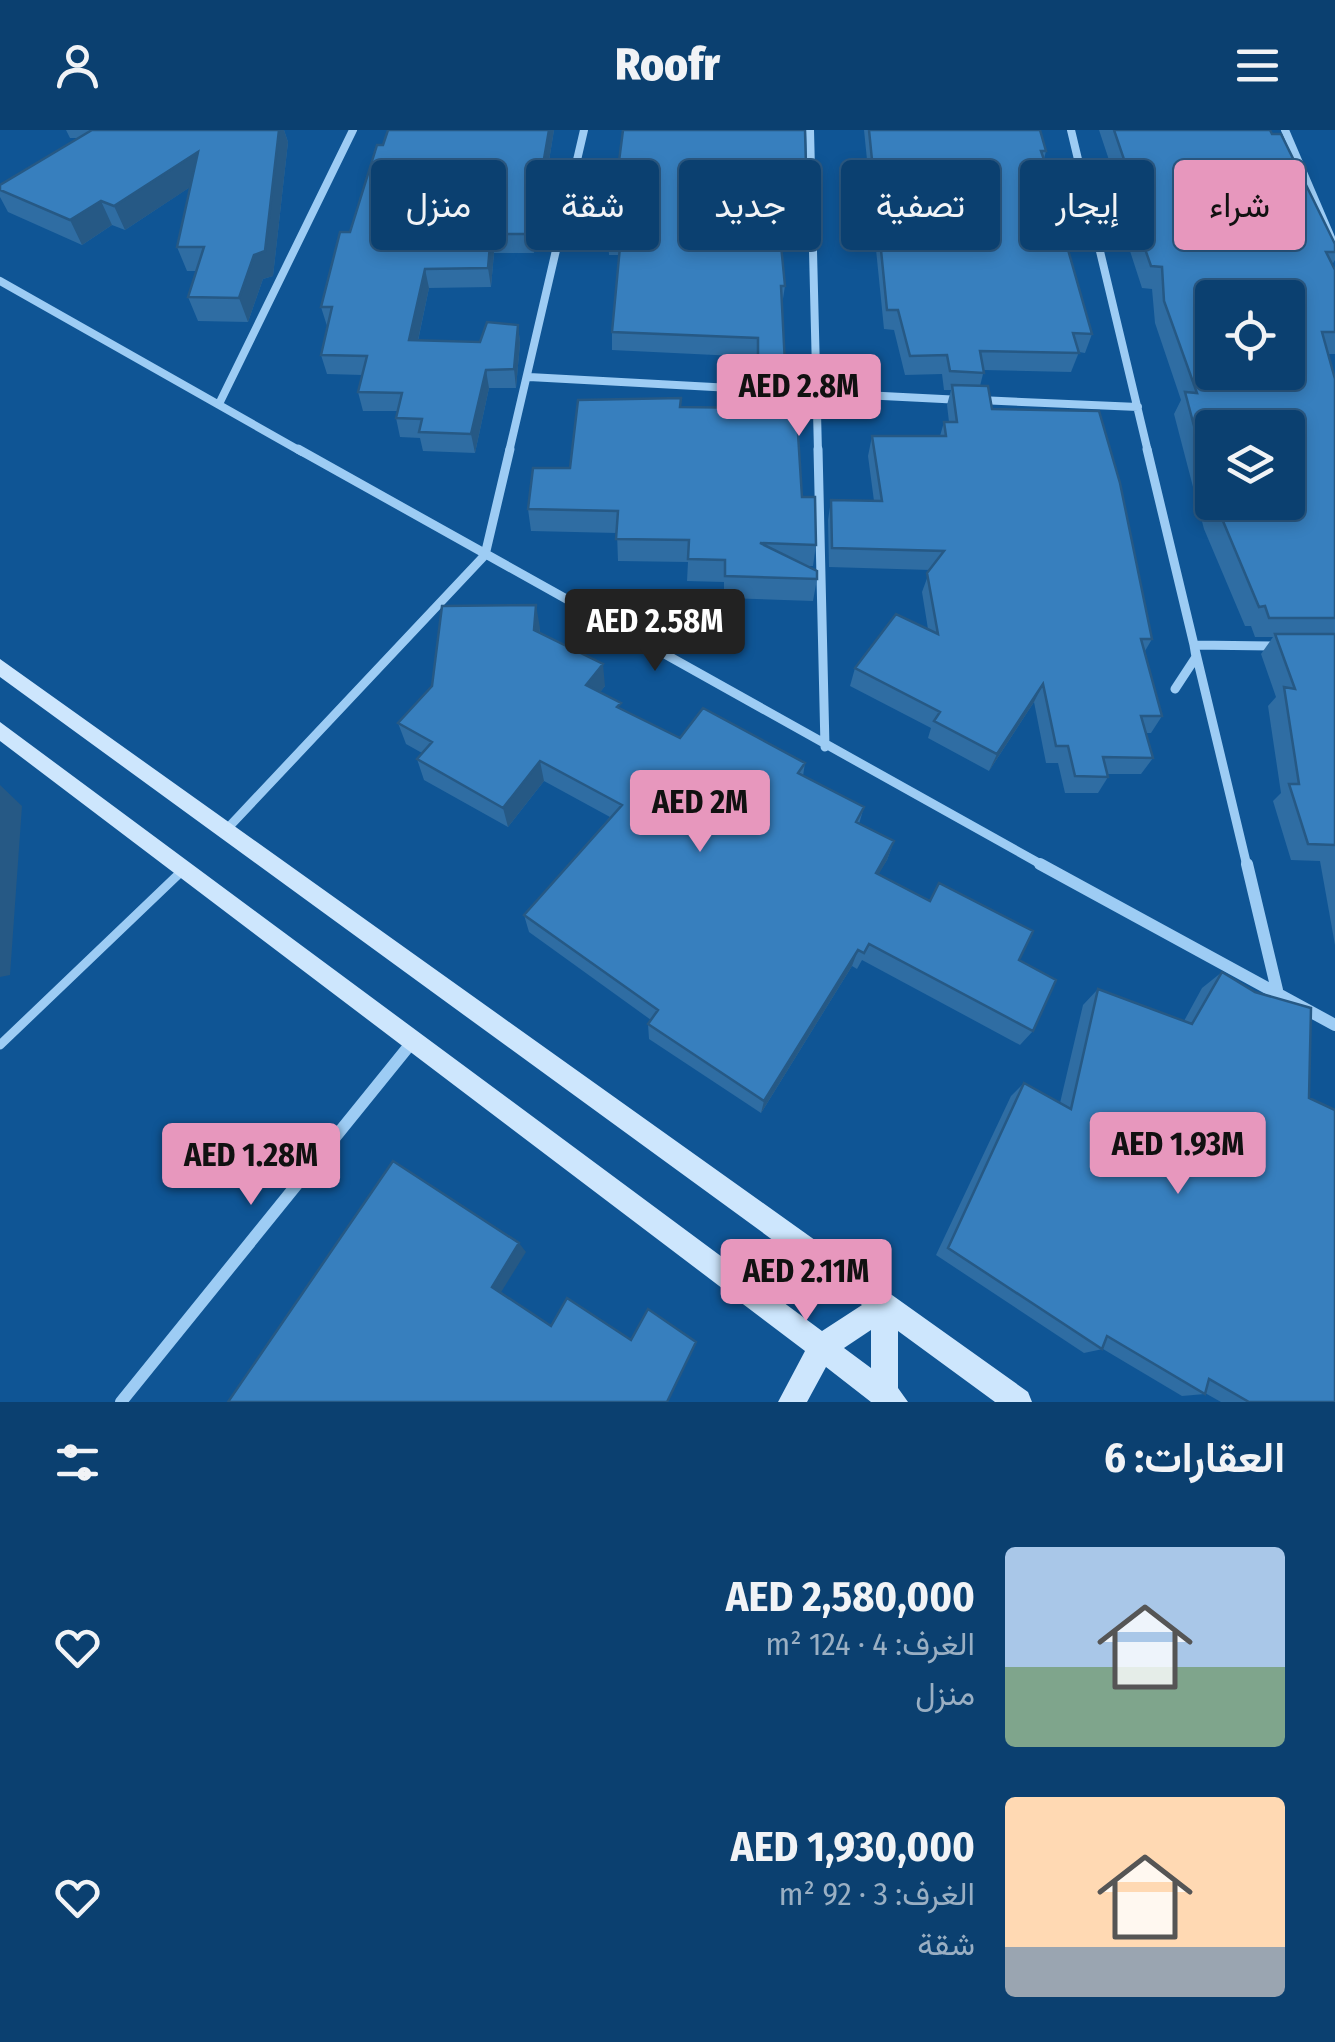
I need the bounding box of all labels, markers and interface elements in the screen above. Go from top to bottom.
icon: person [50,38,105,93]
text: Roofr [615,38,720,92]
icon: menu [1230,38,1285,93]
chip: منزل [371,160,506,250]
chip: شقة [526,160,659,250]
chip: جديد [679,160,821,250]
chip: تصفية [841,160,1000,250]
chip: إيجار [1020,160,1154,250]
chip: شراء [1174,160,1305,250]
map controls [1195,280,1305,520]
button: locate [1195,280,1305,390]
pin: AED 2.8M [696,354,902,439]
text: AED 2.8M [739,367,859,405]
button: layers [1195,410,1305,520]
pin: AED 2.58M [541,589,769,674]
text: AED 2.58M [587,602,723,640]
pin: AED 2M [619,770,781,855]
text: AED 2M [652,783,748,821]
pin: AED 1.93M [1064,1112,1292,1197]
pin: AED 1.28M [137,1123,365,1208]
text: AED 1.93M [1112,1125,1244,1163]
text: AED 1.28M [184,1136,318,1174]
pin: AED 2.11M [692,1239,920,1324]
text: AED 2.11M [743,1252,869,1290]
text: العقارات: 6 [1104,1433,1285,1483]
icon: filters [50,1435,105,1490]
text: AED 2,580,000 [726,1572,975,1622]
icon: home [1085,1587,1205,1707]
icon: heart [50,1620,105,1675]
text: الغرف: 4 · 124 m² [765,1625,975,1663]
text: منزل [915,1675,975,1713]
text: AED 1,930,000 [731,1822,975,1872]
icon: home [1085,1837,1205,1957]
icon: heart [50,1870,105,1925]
text: الغرف: 3 · 92 m² [779,1875,975,1913]
text: شقة [917,1925,975,1963]

